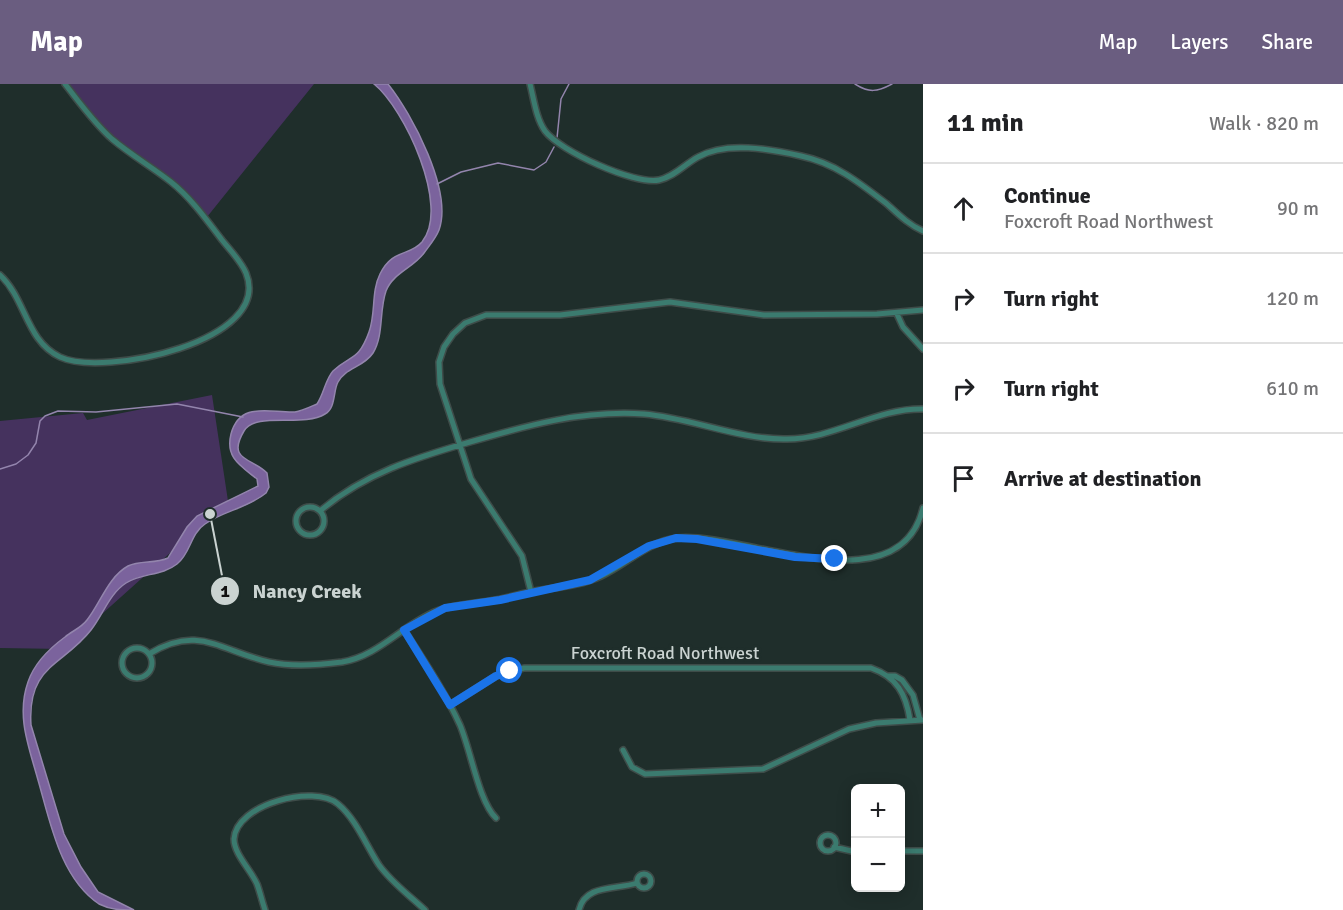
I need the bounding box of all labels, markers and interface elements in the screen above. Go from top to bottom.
text: Map [30,25,83,59]
text: Map [1099,29,1137,55]
text: Layers [1170,29,1228,55]
text: Share [1261,29,1313,55]
text: 11 min [947,107,1024,139]
text: Walk · 820 m [1209,111,1319,136]
text: Continue [1004,182,1091,209]
icon: ahead [947,192,980,225]
text: 90 m [1277,196,1319,221]
text: Foxcroft Road Northwest [1004,209,1213,234]
icon: right [947,282,980,315]
text: Turn right [1004,285,1099,312]
text: 120 m [1266,286,1319,311]
icon: right [947,372,980,405]
text: Turn right [1004,375,1099,402]
text: 610 m [1266,376,1319,401]
icon: arrive [947,462,980,495]
text: Arrive at destination [1004,465,1201,492]
route end [821,545,847,571]
callout: Nancy Creek [210,572,374,610]
text: Nancy Creek [252,579,362,604]
text: 1 [220,580,230,602]
street label: Foxcroft Road Northwest [571,642,759,664]
route start [496,657,522,683]
map controls [851,784,905,892]
button: + [851,784,905,838]
button: − [851,838,905,892]

